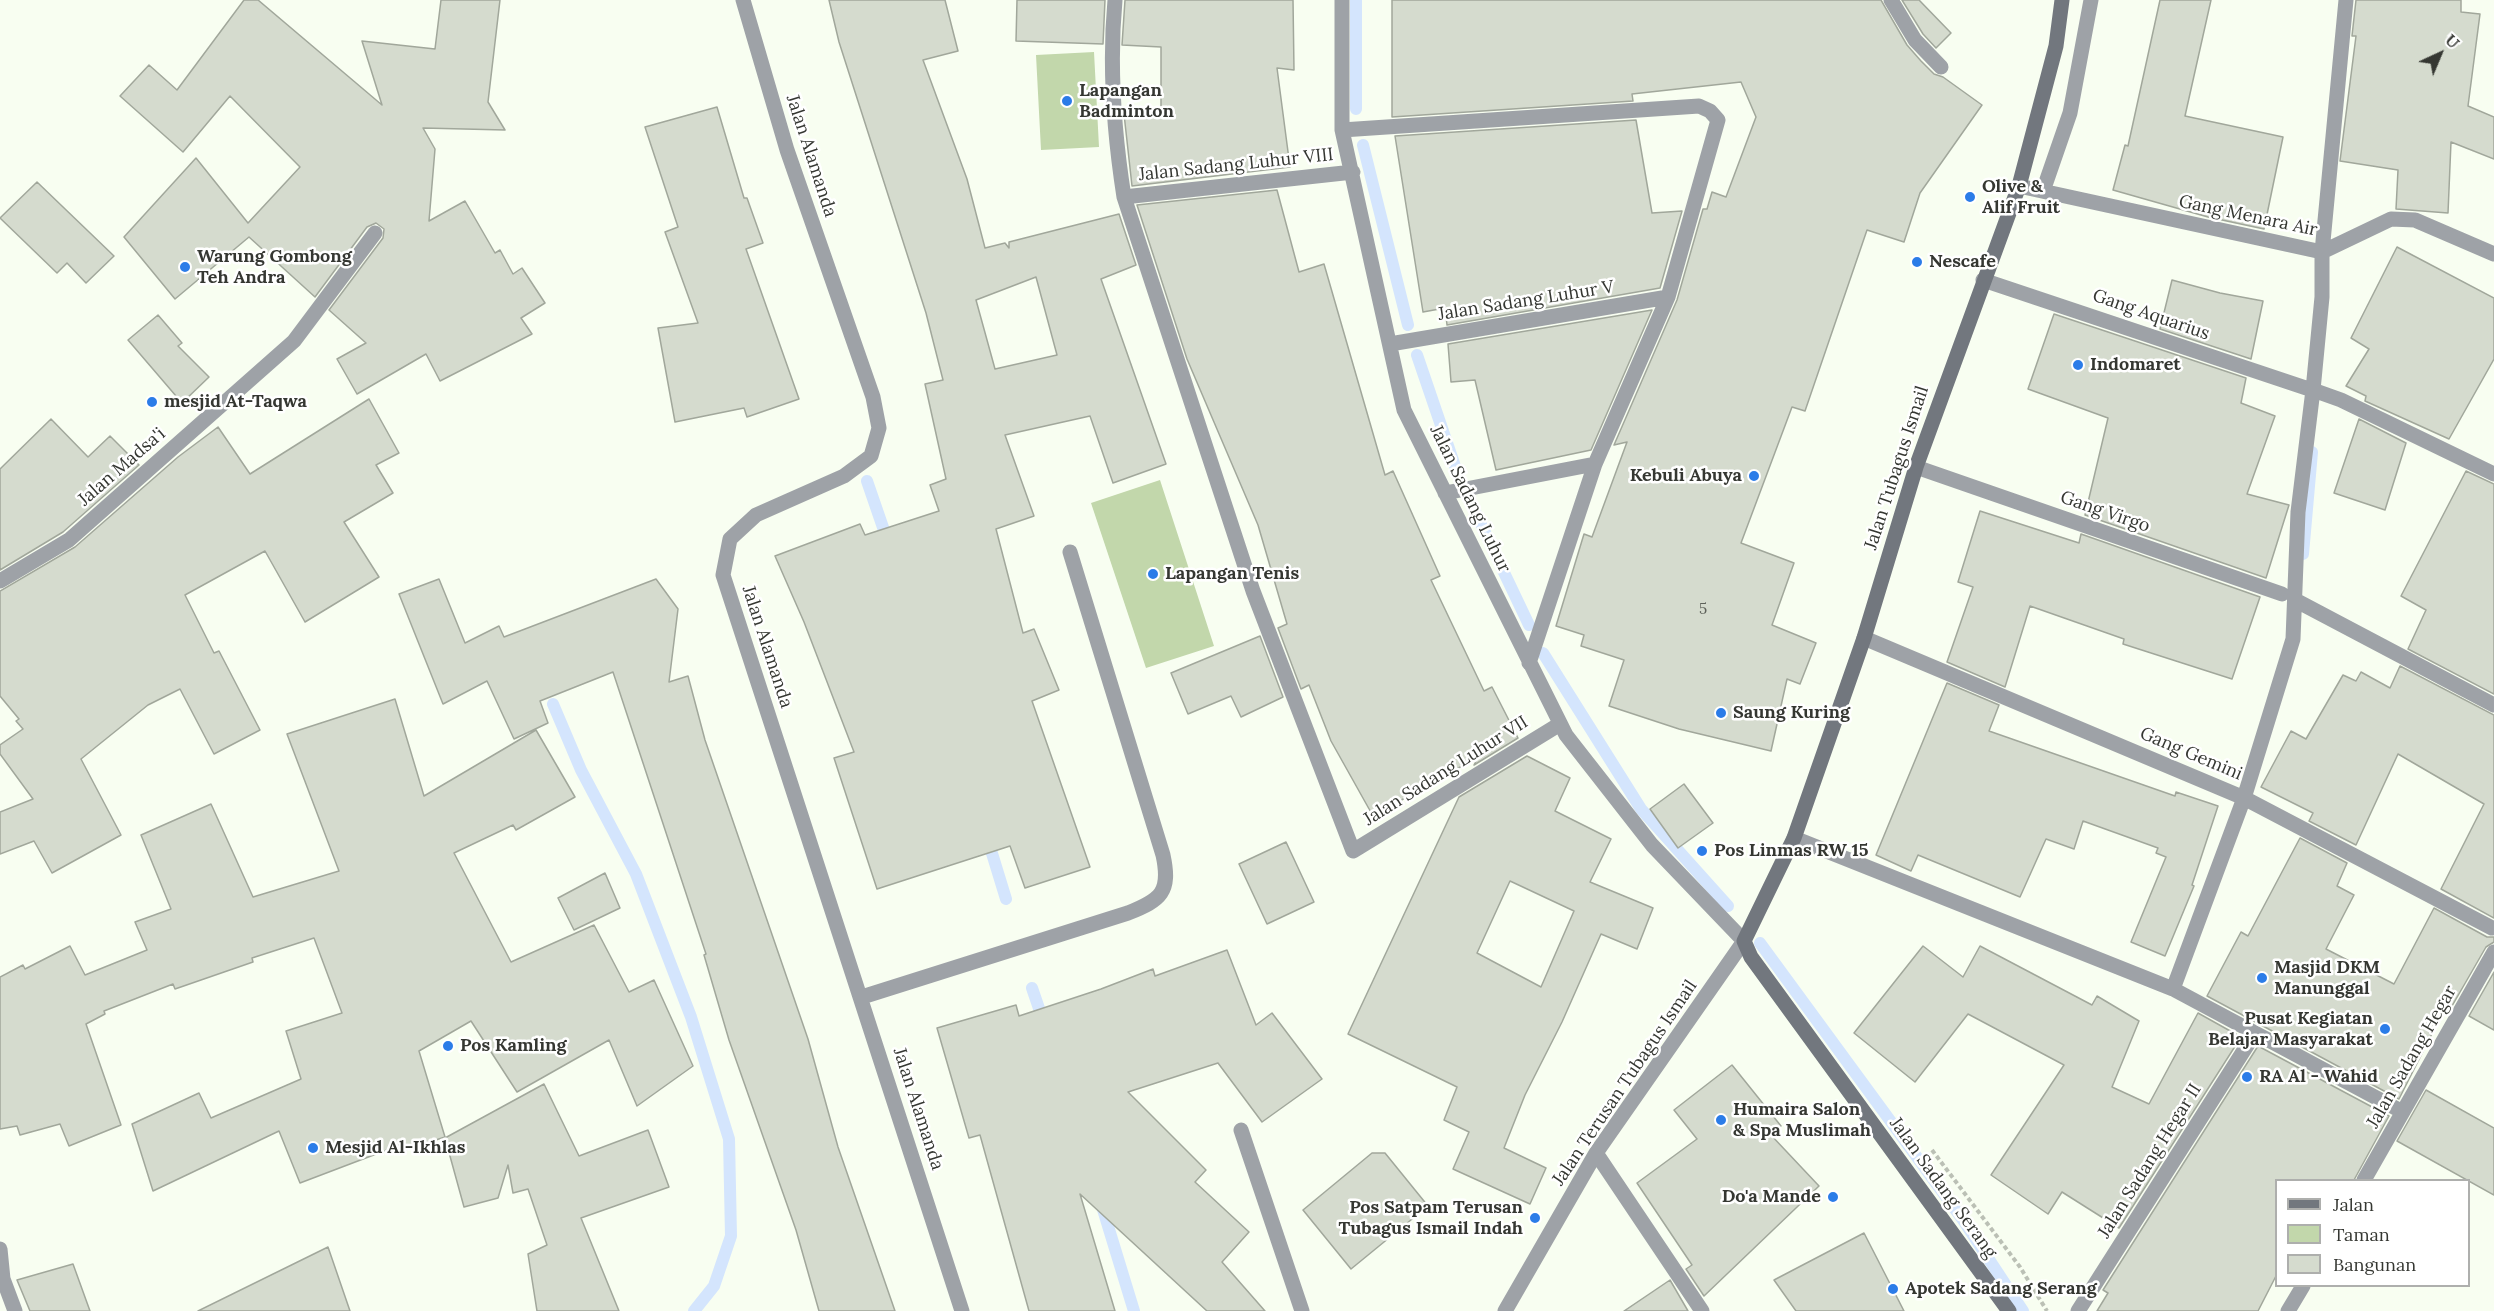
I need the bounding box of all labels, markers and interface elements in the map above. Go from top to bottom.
north arrow [2410,24,2470,84]
text: U [2441,30,2464,52]
place label: Lapangan Badminton [1079,80,1174,122]
street label: Jalan Alamanda [781,92,841,220]
marker: Lapangan Badminton [1060,94,1074,108]
street label: Jalan Sadang Luhur VIII [1138,144,1334,186]
place label: Olive & Alif Fruit [1982,176,2060,219]
marker: Olive & Alif Fruit [1963,190,1977,204]
street label: Gang Menara Air [2177,191,2319,241]
place label: Warung Gombong Teh Andra [197,246,352,288]
place label: Nescafe [1929,251,1996,273]
marker: Nescafe [1910,255,1924,269]
marker: Warung Gombong Teh Andra [178,260,192,274]
street label: Jalan Sadang Luhur V [1437,276,1615,326]
street label: Gang Aquarius [2090,285,2212,345]
place label: Indomaret [2090,354,2181,376]
marker: Indomaret [2071,358,2085,372]
street label: Jalan Tubagus Ismail [1860,384,1934,552]
place label: mesjid At-Taqwa [164,391,307,413]
marker: mesjid At-Taqwa [145,395,159,409]
street label: Jalan Sadang Luhur [1425,422,1515,576]
street label: Jalan Madsa'i [74,423,170,511]
place label: Kebuli Abuya [1630,465,1742,487]
marker: Kebuli Abuya [1747,469,1761,483]
street label: Gang Virgo [2057,487,2153,537]
place label: Lapangan Tenis [1165,563,1299,585]
marker: Lapangan Tenis [1146,567,1160,581]
street label: Jalan Alamanda [737,583,797,711]
house number: 5 [1699,601,1707,619]
place label: Saung Kuring [1733,702,1850,724]
marker: Saung Kuring [1714,706,1728,720]
street label: Jalan Sadang Luhur VII [1360,712,1532,830]
street label: Gang Gemini [2137,723,2245,785]
place label: Pos Linmas RW 15 [1714,840,1869,862]
marker: Pos Linmas RW 15 [1695,844,1709,858]
place label: Masjid DKM Manunggal [2274,957,2380,1000]
marker: Masjid DKM Manunggal [2255,971,2269,985]
street label: Jalan Terusan Tubagus Ismail [1548,976,1702,1190]
street label: Jalan Sadang Hegar [2362,982,2462,1132]
place label: Pusat Kegiatan Belajar Masyarakat [2208,1008,2373,1050]
marker: Pusat Kegiatan Belajar Masyarakat [2378,1022,2392,1036]
place label: Pos Kamling [460,1035,567,1057]
marker: Pos Kamling [441,1039,455,1053]
street label: Jalan Alamanda [888,1045,948,1173]
place label: RA Al - Wahid [2259,1066,2378,1088]
marker: RA Al - Wahid [2240,1070,2254,1084]
street label: Jalan Sadang Hegar II [2094,1080,2206,1242]
place label: Humaira Salon & Spa Muslimah [1733,1099,1871,1142]
marker: Humaira Salon & Spa Muslimah [1714,1113,1728,1127]
street label: Jalan Sadang Serang [1885,1113,2001,1263]
place label: Mesjid Al-Ikhlas [325,1137,465,1159]
marker: Mesjid Al-Ikhlas [306,1141,320,1155]
legend [2275,1179,2470,1287]
place label: Do'a Mande [1722,1186,1821,1208]
marker: Do'a Mande [1826,1190,1840,1204]
text: Jalan [2333,1193,2374,1216]
place label: Pos Satpam Terusan Tubagus Ismail Indah [1339,1197,1523,1240]
marker: Pos Satpam Terusan Tubagus Ismail Indah [1528,1211,1542,1225]
text: Taman [2333,1223,2390,1246]
text: Bangunan [2333,1253,2416,1276]
place label: Apotek Sadang Serang [1905,1278,2097,1300]
marker: Apotek Sadang Serang [1886,1282,1900,1296]

